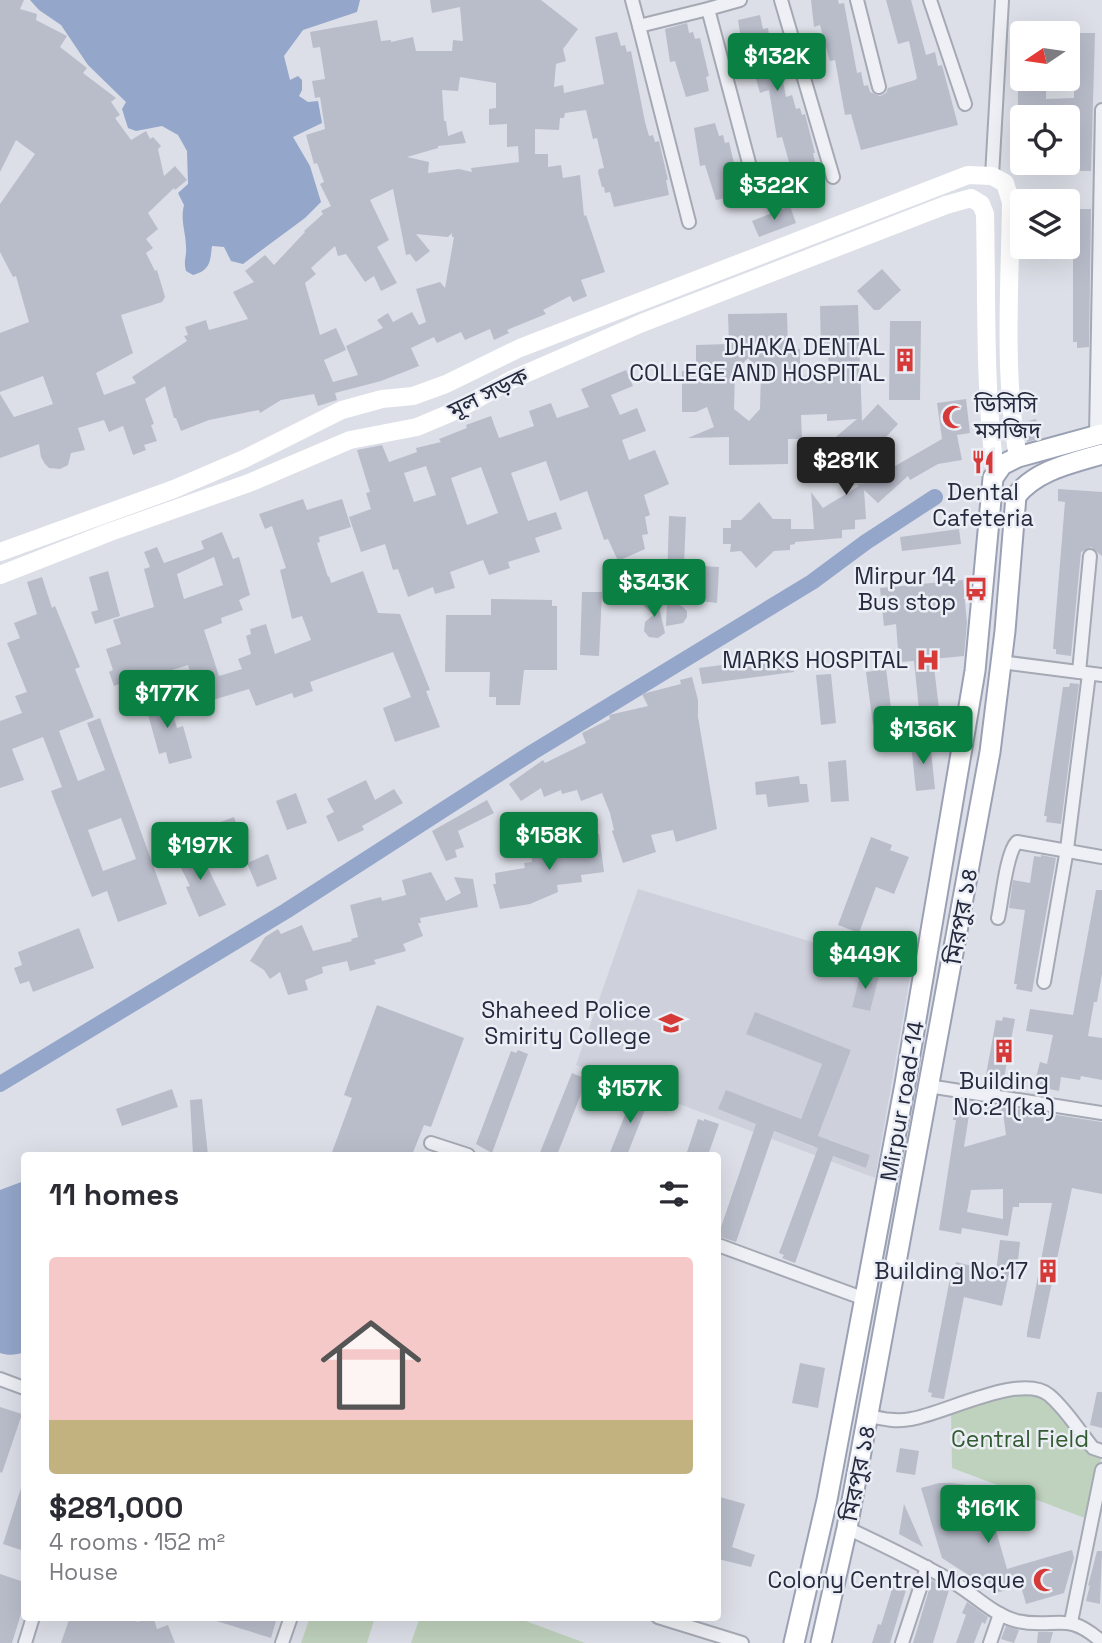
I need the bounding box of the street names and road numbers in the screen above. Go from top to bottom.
street label: মূল সড়ক [442,360,534,426]
street label: মিরপুর ১৪ [938,866,984,967]
street label: Mirpur road-14 [873,1018,931,1184]
street label: মিরপুর ১৪ [834,1422,882,1525]

